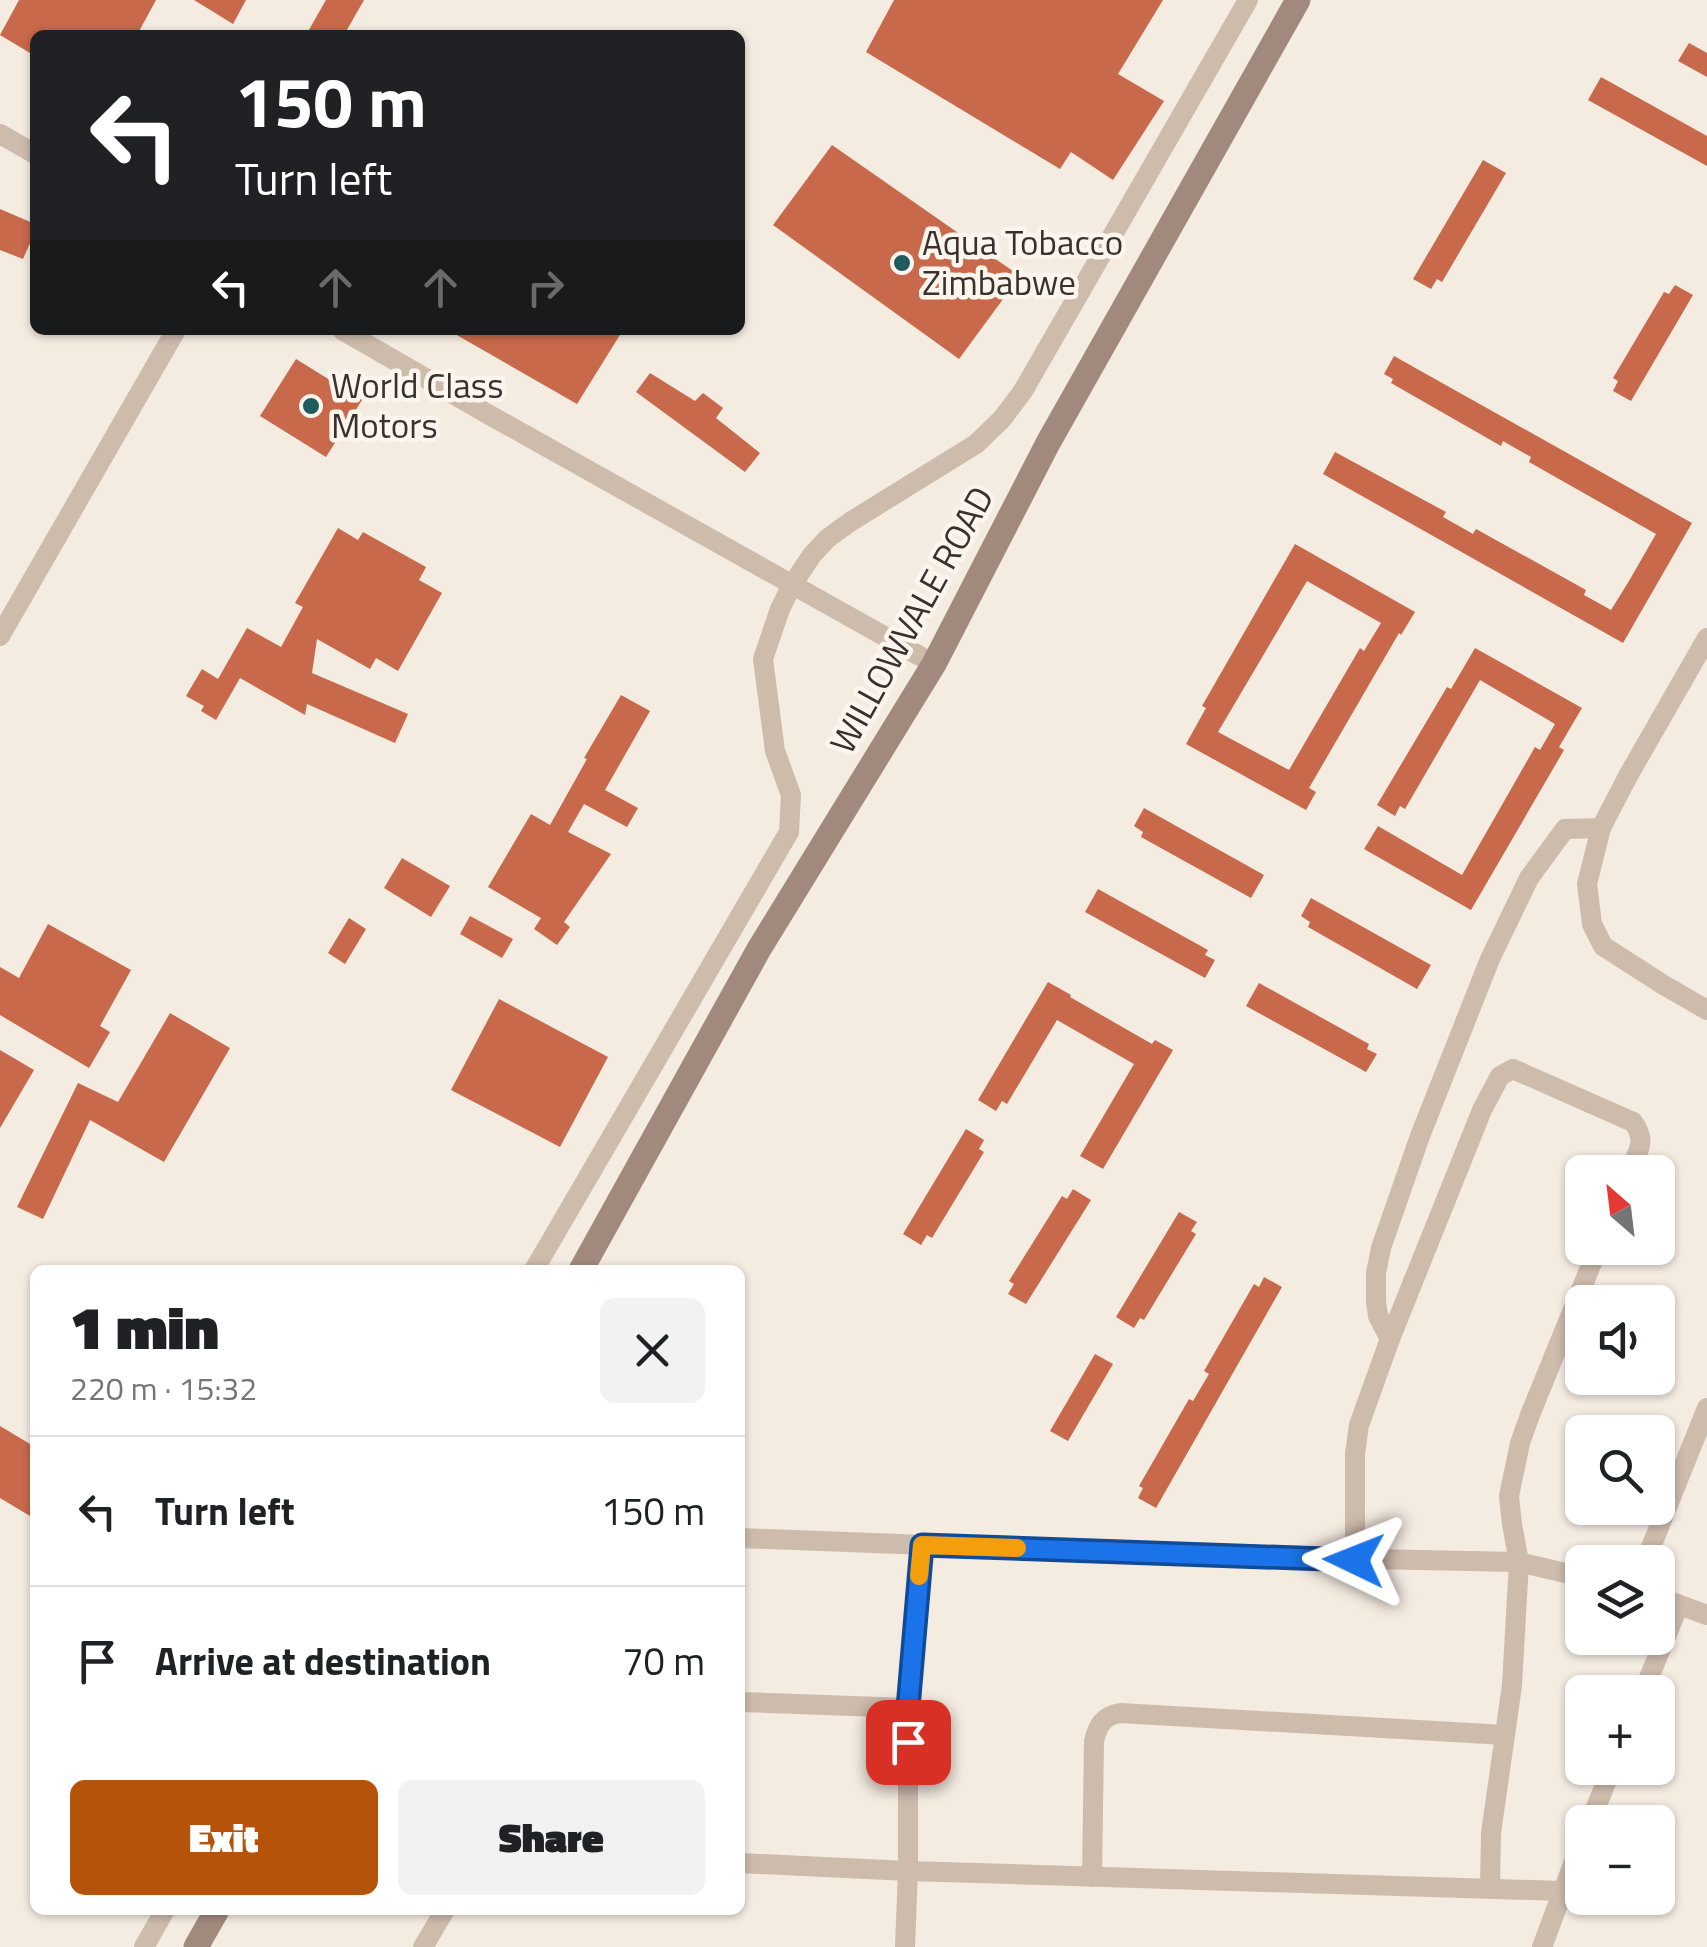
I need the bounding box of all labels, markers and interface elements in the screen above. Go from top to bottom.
text: 150 m [235,48,427,154]
icon: left [70,70,200,200]
text: Turn left [235,144,392,212]
place label: Aqua Tobacco Zimbabwe [922,215,1123,309]
marker: Aqua Tobacco Zimbabwe [891,252,913,274]
icon: left [203,260,258,315]
icon: ahead [308,260,363,315]
icon: ahead [413,260,468,315]
icon: right [518,260,573,315]
place label: World Class Motors [331,358,503,452]
marker: World Class Motors [300,395,322,417]
street label: WILLOWVALE ROAD [815,476,1007,763]
north arrow [1565,1155,1675,1265]
map controls [1565,1155,1675,1915]
text: 1 min [70,1281,219,1372]
button: sound [1565,1285,1675,1395]
button: close [600,1298,705,1403]
text: 220 m · 15:32 [70,1364,257,1412]
button: search [1565,1415,1675,1525]
text: Turn left [155,1482,295,1540]
text: 150 m [601,1482,705,1540]
icon: left [70,1484,125,1539]
position arrow [1302,1508,1406,1612]
button: layers [1565,1545,1675,1655]
text: Arrive at destination [155,1632,491,1690]
text: 70 m [622,1632,705,1690]
icon: arrive [70,1634,125,1689]
button: + [1565,1675,1675,1785]
pin [866,1700,951,1785]
icon: arrive [881,1715,936,1770]
button: Exit [70,1780,378,1895]
button: Share [398,1780,705,1895]
button: − [1565,1805,1675,1915]

